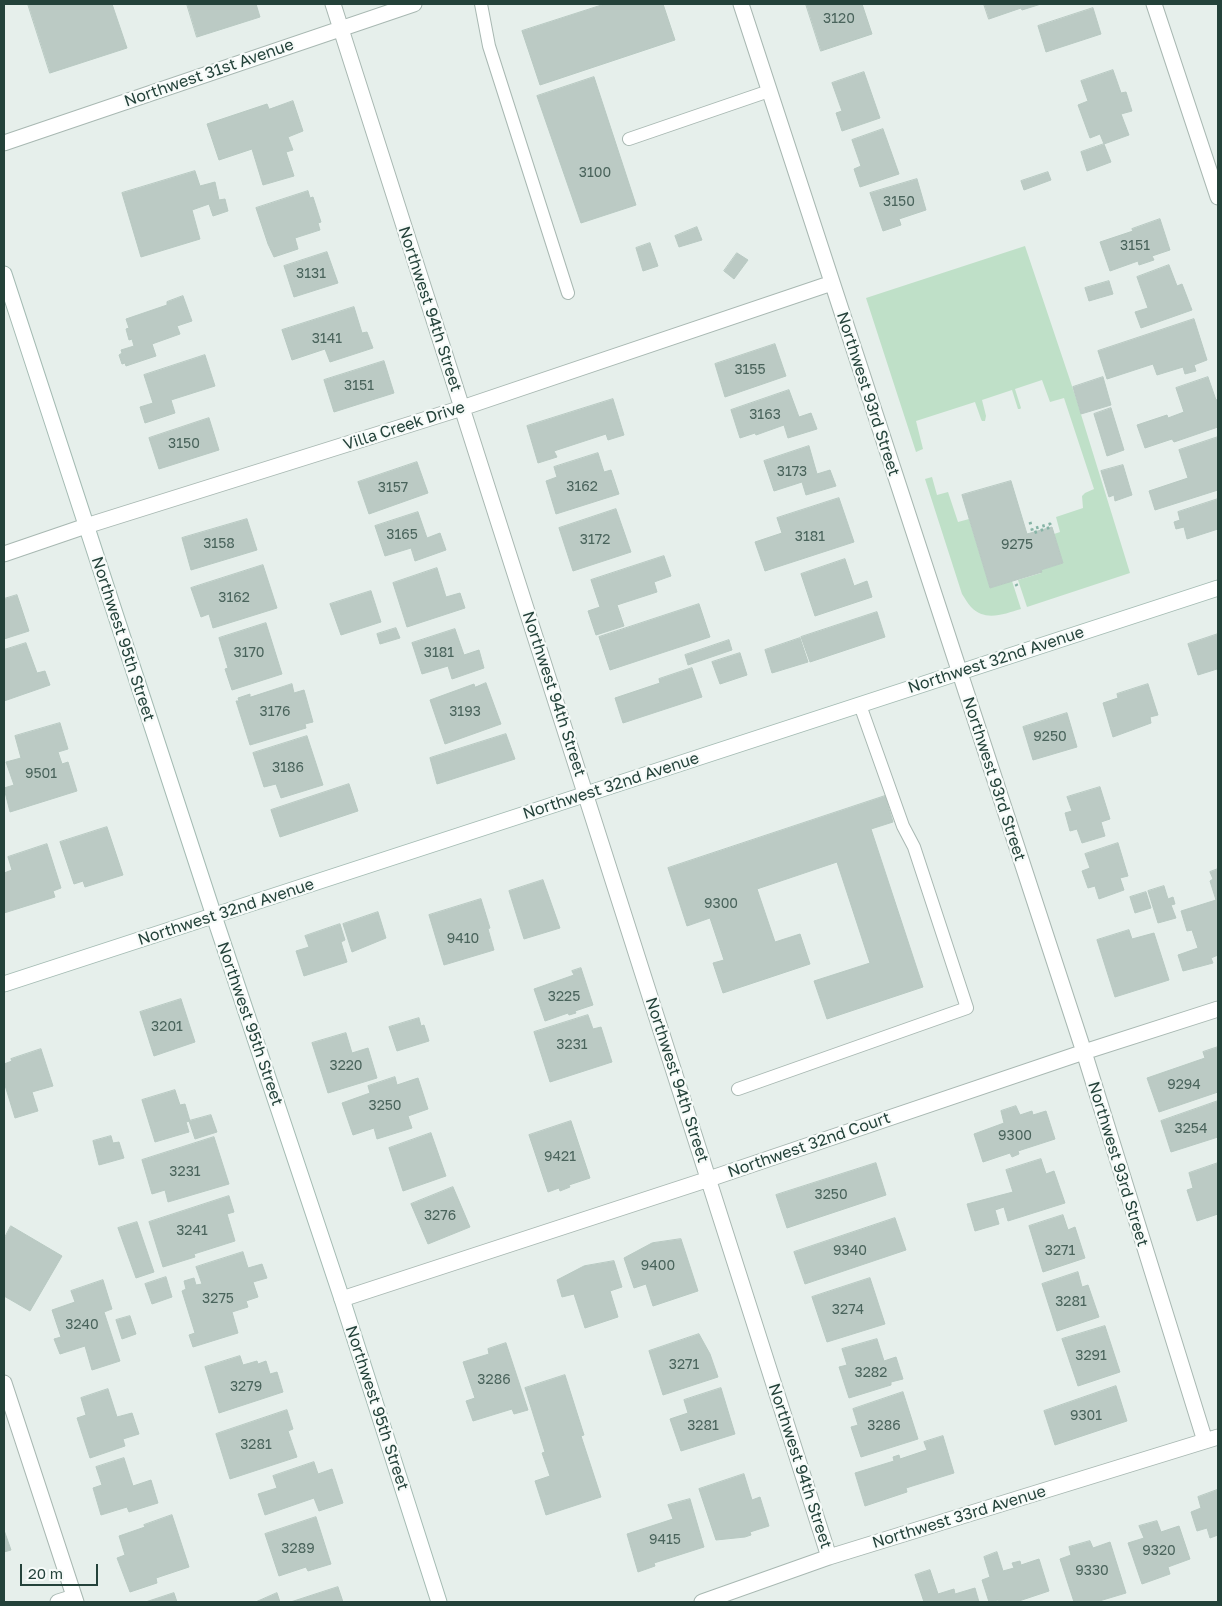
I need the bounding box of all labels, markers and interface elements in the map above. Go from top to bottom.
house number: 3120 [823,11,855,27]
street label: Northwest 31st Avenue [122,35,296,111]
house number: 3100 [579,165,611,181]
house number: 3150 [883,194,915,210]
street label: Northwest 94th Street [394,224,466,394]
house number: 3151 [1120,238,1150,254]
house number: 3131 [296,266,326,282]
street label: Northwest 93rd Street [832,309,904,479]
house number: 3141 [312,331,342,347]
house number: 3155 [734,362,766,378]
house number: 3151 [344,378,374,394]
street label: Villa Creek Drive [341,397,467,455]
house number: 3163 [749,407,781,423]
house number: 3150 [168,436,200,452]
house number: 3173 [777,464,807,480]
house number: 3162 [566,479,598,495]
house number: 3157 [378,480,408,496]
house number: 3165 [386,527,418,543]
house number: 3181 [795,529,825,545]
house number: 3172 [580,532,610,548]
house number: 3158 [203,536,235,552]
house number: 9275 [1001,537,1033,553]
street label: Northwest 95th Street [87,554,159,724]
house number: 3162 [218,590,250,606]
street label: Northwest 94th Street [518,609,590,779]
street label: Northwest 32nd Avenue [905,622,1087,698]
house number: 3170 [233,645,265,661]
house number: 3181 [424,645,454,661]
street label: Northwest 93rd Street [958,694,1030,864]
house number: 3176 [260,704,290,720]
house number: 3193 [449,704,481,720]
house number: 9250 [1033,729,1067,745]
street label: Northwest 32nd Avenue [520,748,702,824]
house number: 3186 [272,760,304,776]
house number: 9501 [25,766,57,782]
street label: Northwest 32nd Avenue [135,874,317,950]
house number: 9300 [704,896,738,912]
house number: 9410 [447,931,479,947]
street label: Northwest 95th Street [213,940,287,1108]
house number: 3225 [548,989,580,1005]
street label: Northwest 94th Street [641,995,713,1165]
house number: 3201 [151,1019,183,1035]
house number: 3231 [556,1037,588,1053]
house number: 3220 [329,1058,363,1074]
house number: 9294 [1167,1077,1201,1093]
street label: Northwest 93rd Street [1084,1079,1152,1249]
house number: 3250 [368,1098,402,1114]
street label: Northwest 32nd Court [725,1108,893,1182]
house number: 3254 [1175,1121,1207,1137]
house number: 9300 [998,1128,1032,1144]
house number: 9421 [544,1149,576,1165]
house number: 3231 [169,1164,201,1180]
house number: 3250 [814,1187,848,1203]
house number: 3276 [424,1208,456,1224]
house number: 3241 [176,1223,208,1239]
house number: 9340 [833,1243,867,1259]
house number: 3271 [1045,1243,1075,1259]
house number: 9400 [641,1258,675,1274]
house number: 3275 [202,1291,234,1307]
house number: 3281 [1055,1294,1087,1310]
house number: 3274 [832,1302,864,1318]
house number: 3240 [65,1317,99,1333]
street label: Northwest 95th Street [341,1323,413,1493]
house number: 3291 [1075,1348,1107,1364]
house number: 3271 [669,1357,699,1373]
house number: 3282 [855,1365,887,1381]
house number: 3286 [477,1372,511,1388]
house number: 3279 [230,1379,262,1395]
street label: Northwest 94th Street [764,1381,836,1551]
house number: 9301 [1070,1408,1102,1424]
house number: 3281 [687,1418,719,1434]
house number: 3286 [867,1418,901,1434]
house number: 3281 [240,1437,272,1453]
street label: Northwest 33rd Avenue [870,1481,1048,1553]
house number: 9415 [649,1532,681,1548]
house number: 3289 [281,1541,315,1557]
house number: 9320 [1142,1543,1176,1559]
scale bar [22,1554,100,1586]
house number: 9330 [1075,1563,1109,1579]
text: 20 m [28,1564,63,1582]

